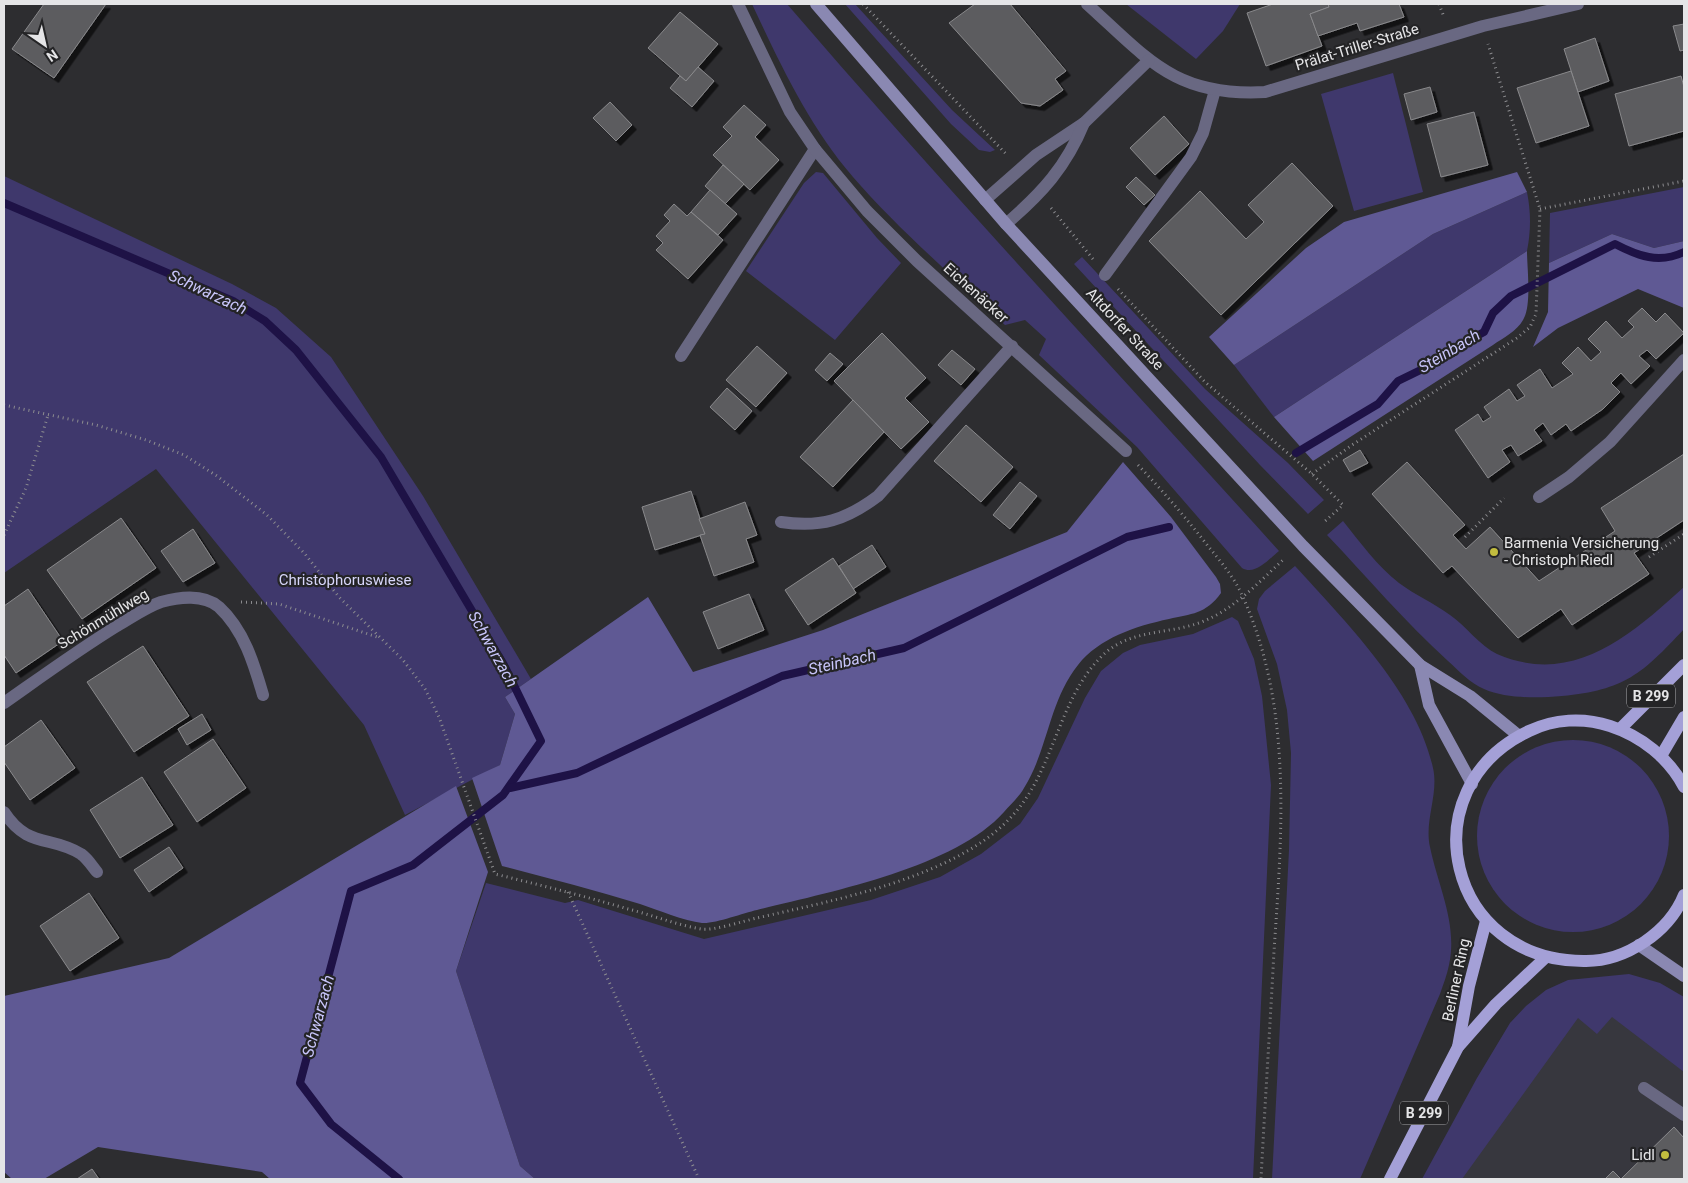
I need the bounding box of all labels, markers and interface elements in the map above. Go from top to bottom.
north arrow [20,20,70,70]
street label: Prälat-Triller-Straße [1293,20,1421,74]
text: N [44,46,61,65]
street label: Eichenäcker [940,259,1012,327]
water label: Schwarzach [166,266,250,318]
street label: Altdorfer Straße [1082,284,1168,374]
water label: Steinbach [1415,325,1483,377]
place label: Barmenia Versicherung - Christoph Riedl [1504,534,1659,569]
marker: Barmenia Versicherung - Christoph Riedl [1488,546,1500,558]
park label: Christophoruswiese [279,571,411,589]
street label: Schönmühlweg [54,585,152,653]
water label: Schwarzach [464,608,522,690]
water label: Steinbach [806,645,878,679]
road number: B 299 [1627,684,1675,708]
street label: Berliner Ring [1438,937,1474,1023]
water label: Schwarzach [298,973,338,1059]
road number: B 299 [1400,1102,1448,1124]
place label: Lidl [1631,1146,1655,1164]
marker: Lidl [1659,1149,1671,1161]

